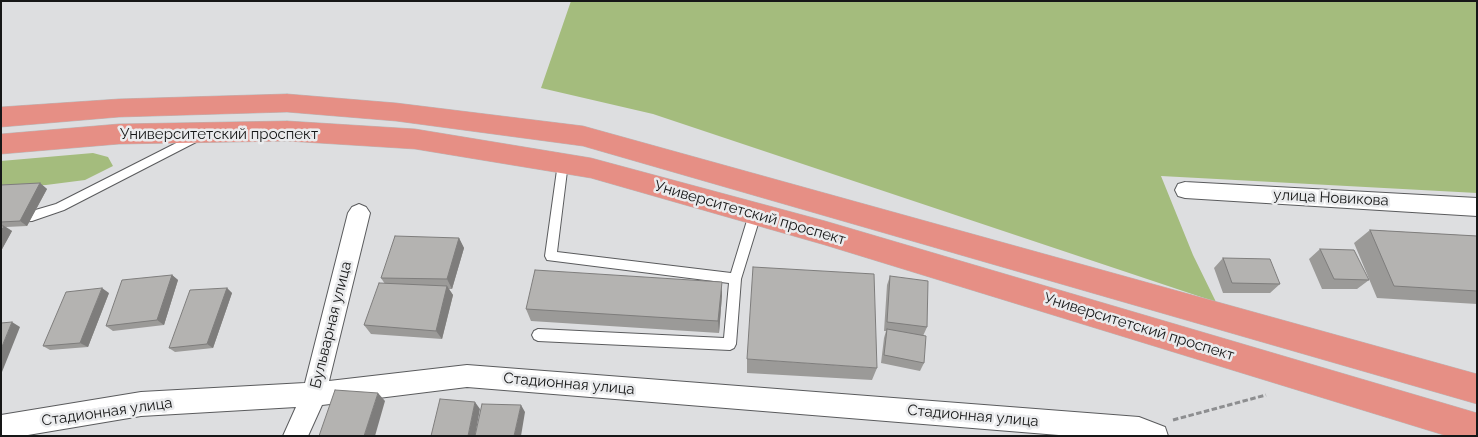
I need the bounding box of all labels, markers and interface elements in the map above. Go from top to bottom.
street label: Университетский проспект [120,125,318,143]
street label: Университетский проспект [652,177,848,249]
street label: улица Новикова [1273,186,1389,210]
street label: Бульварная улица [307,260,355,390]
street label: Университетский проспект [1042,289,1236,365]
street label: Стадионная улица [503,369,635,399]
street label: Стадионная улица [40,394,174,430]
street label: Стадионная улица [907,401,1039,431]

